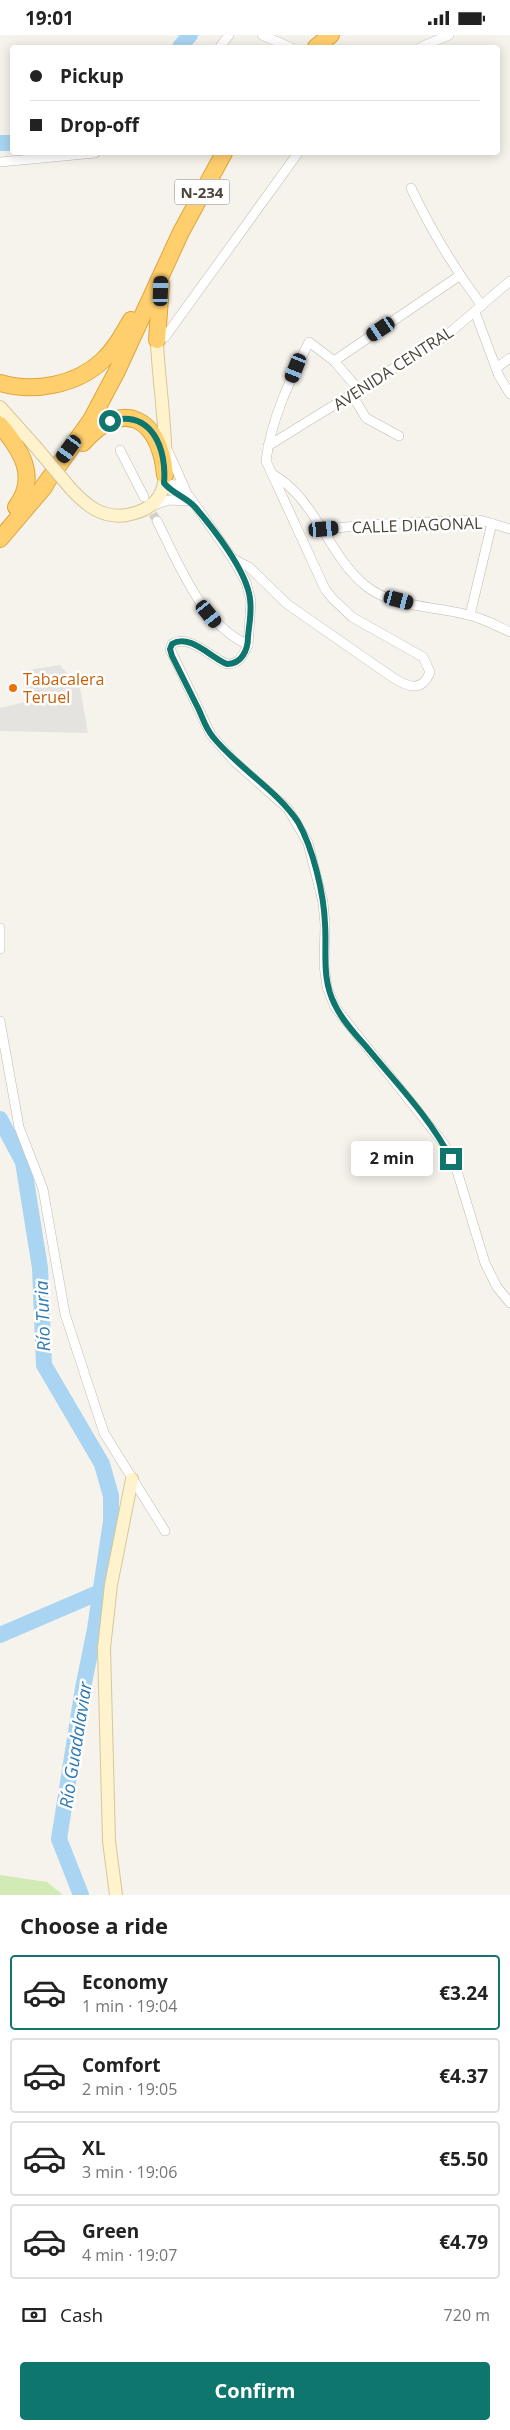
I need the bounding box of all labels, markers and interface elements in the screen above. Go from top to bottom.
text: 19:01 [25,5,74,31]
text: Pickup [60,63,124,89]
text: Drop-off [60,112,139,138]
road number: N-234 [174,179,230,205]
car [152,276,169,306]
car [364,314,397,344]
street label: AVENIDA CENTRAL [329,321,457,415]
car [283,351,308,385]
route start [99,410,121,432]
car [54,432,83,466]
street label: CALLE DIAGONAL [351,512,483,538]
car [308,520,339,538]
car [382,589,415,611]
car [193,598,224,630]
place label: Tabacalera Teruel [23,668,104,708]
marker: Tabacalera Teruel [7,682,19,694]
callout: 2 min [351,1141,434,1177]
text: 2 min [370,1147,414,1169]
route end [440,1148,462,1170]
water label: Río Turia [29,1280,55,1352]
water label: Río Guadalaviar [53,1679,97,1810]
text: Choose a ride [20,1910,168,1940]
text: Economy [82,1969,168,1995]
icon: car [22,1970,67,2015]
text: €3.24 [439,1980,488,2006]
text: 1 min · 19:04 [82,1995,177,2017]
text: Comfort [82,2052,161,2078]
icon: car [22,2053,67,2098]
text: €4.37 [439,2063,488,2089]
text: 2 min · 19:05 [82,2078,177,2100]
text: XL [82,2135,105,2161]
icon: car [22,2136,67,2181]
text: €5.50 [439,2146,488,2172]
text: 3 min · 19:06 [82,2161,177,2183]
text: Green [82,2218,139,2244]
icon: car [22,2219,67,2264]
text: €4.79 [439,2229,488,2255]
text: 4 min · 19:07 [82,2244,177,2266]
icon: cash [20,2301,48,2329]
text: Cash [60,2302,103,2328]
text: 720 m [444,2304,490,2326]
button: Confirm [20,2362,490,2420]

